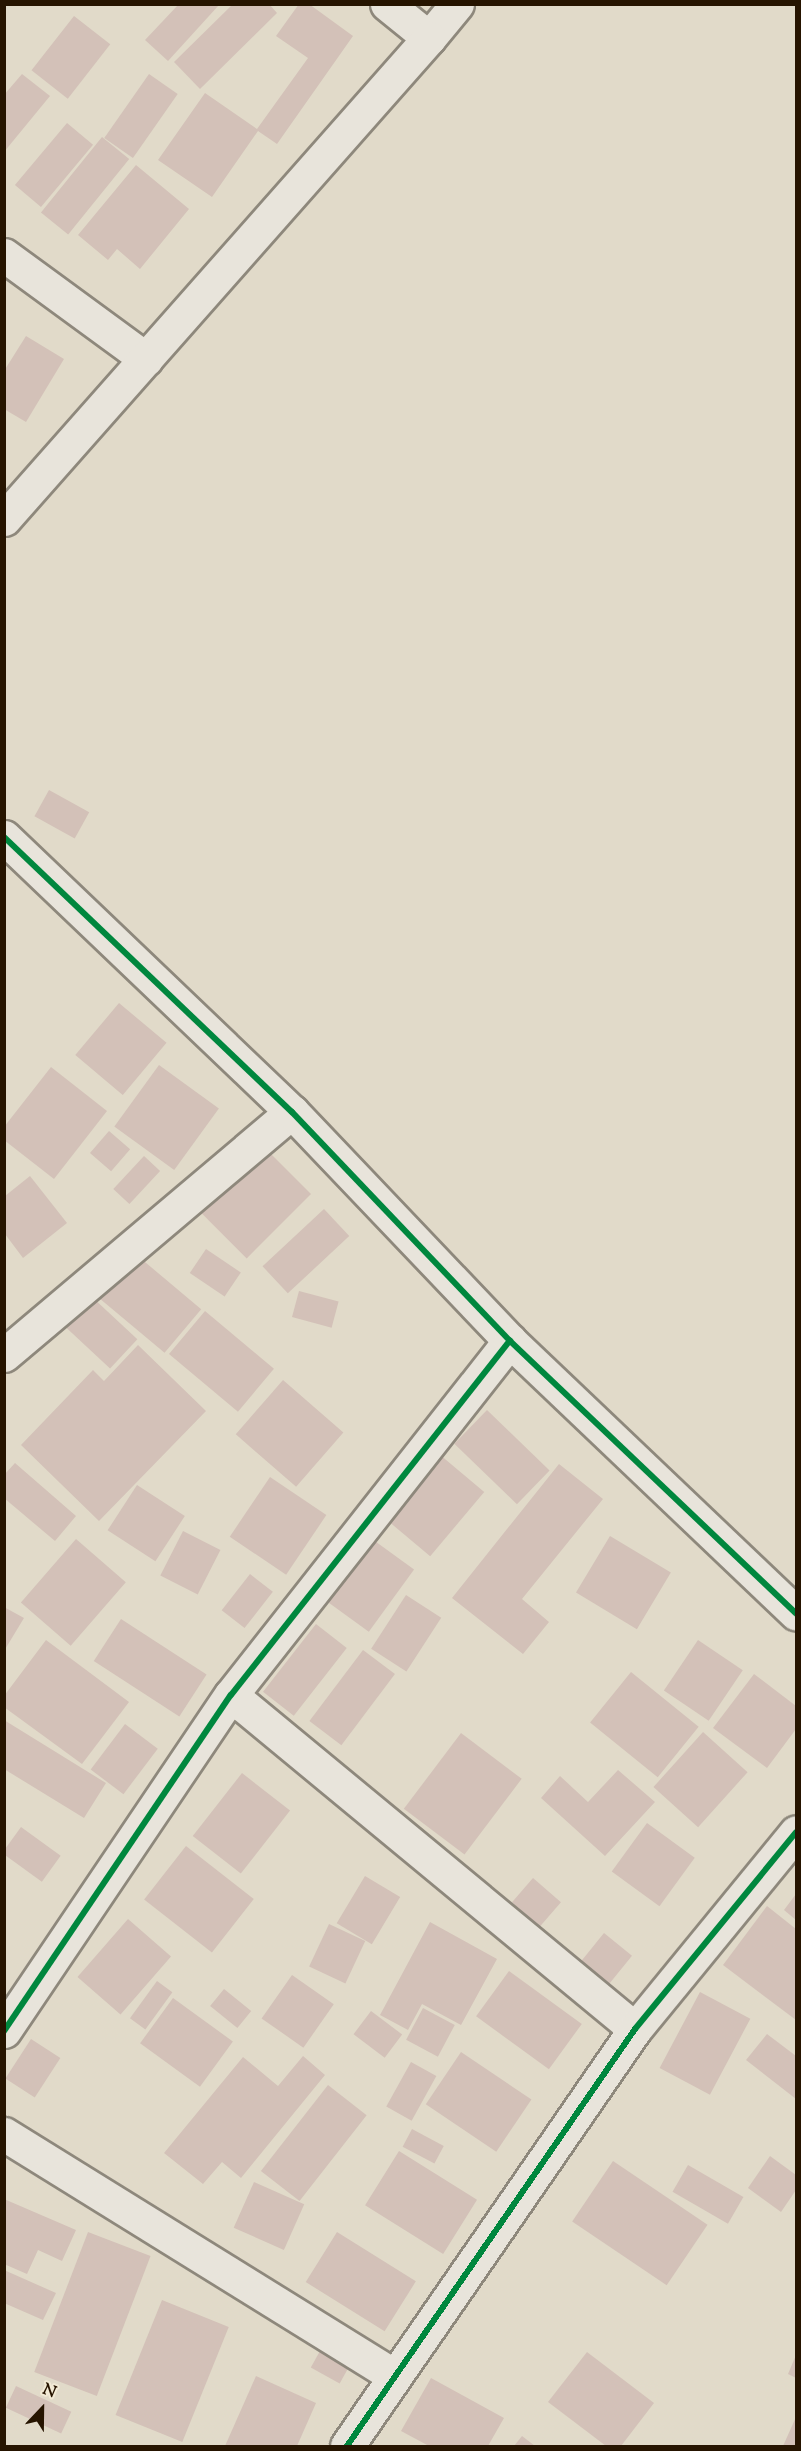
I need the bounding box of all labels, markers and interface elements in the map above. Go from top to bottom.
north arrow [12,2379,72,2439]
text: N [39,2379,59,2405]

